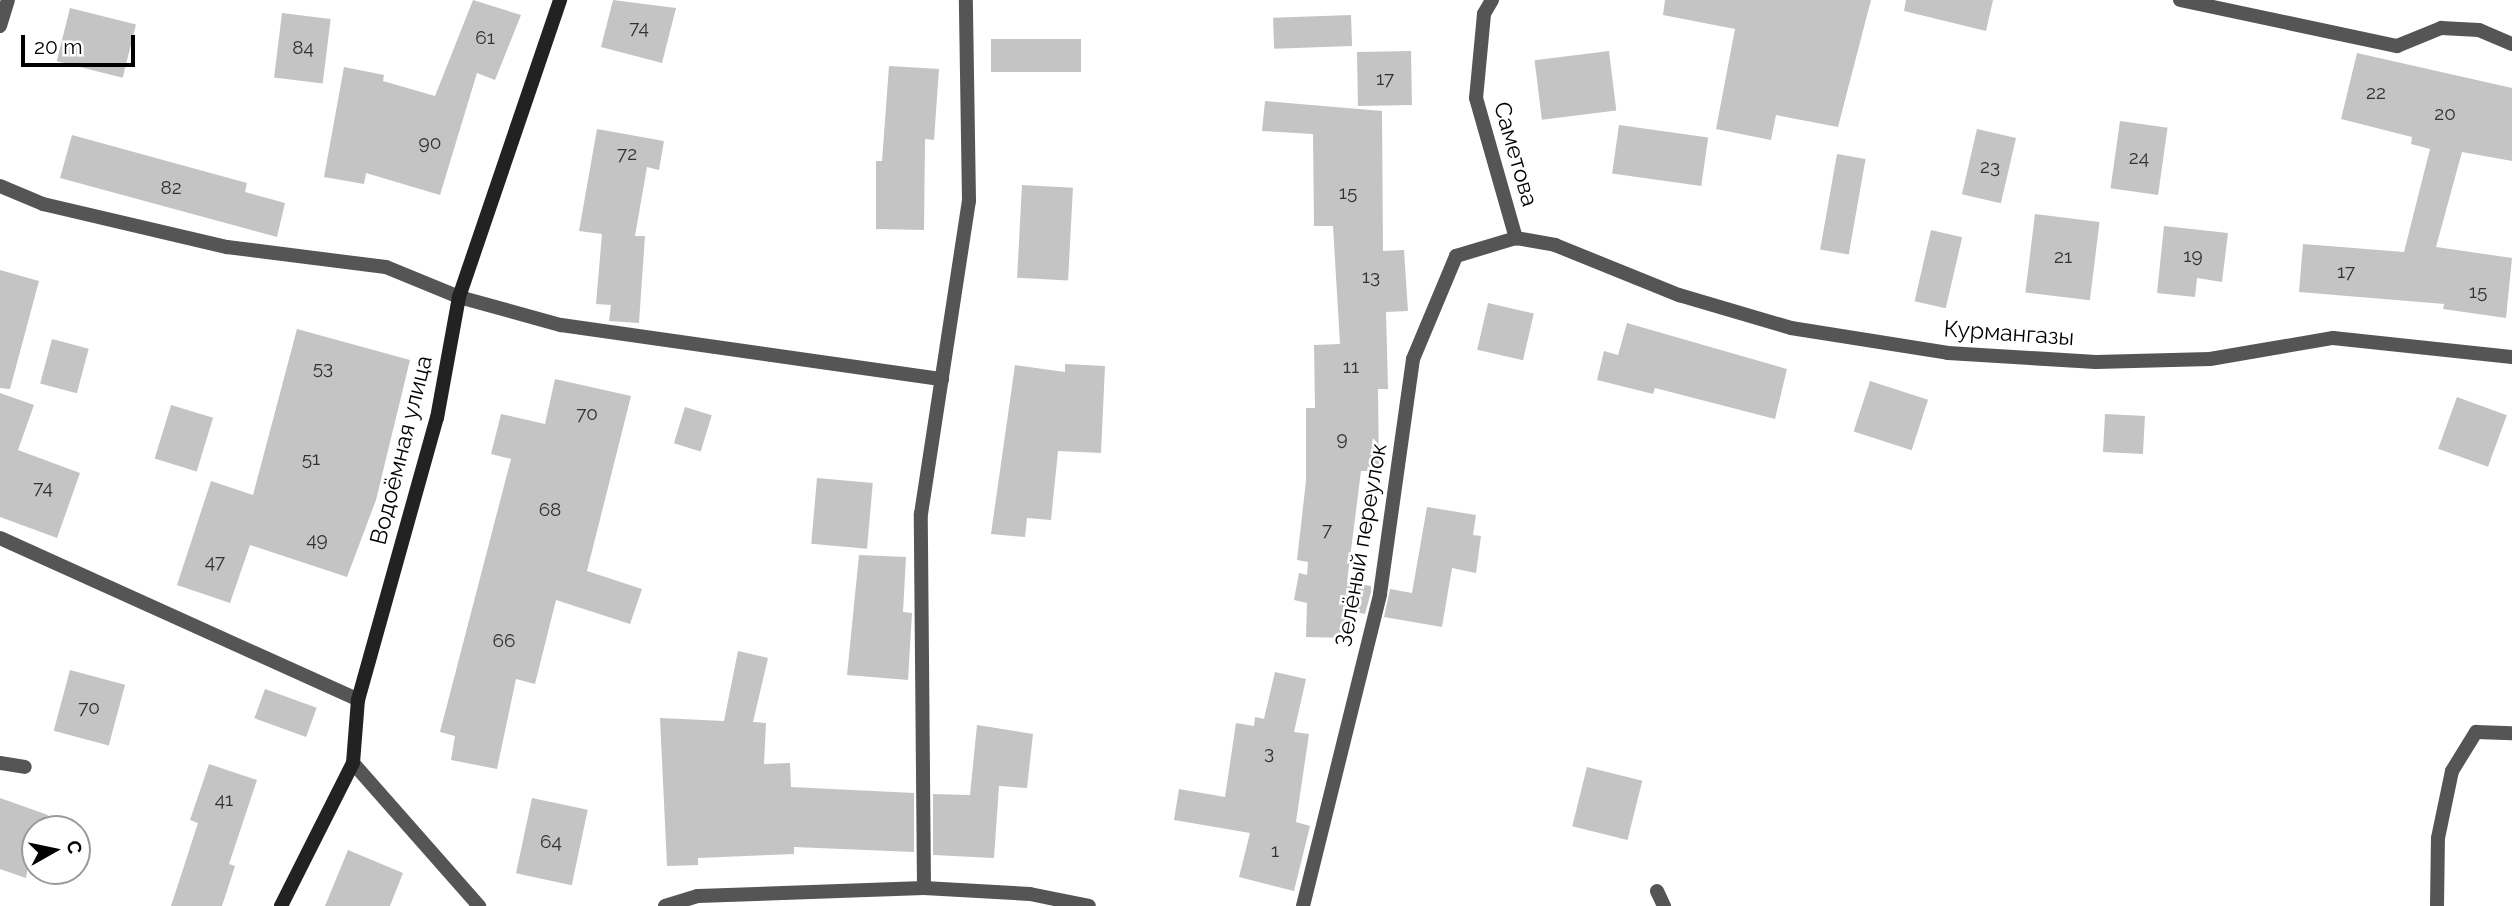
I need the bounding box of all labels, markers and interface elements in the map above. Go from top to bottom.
house number: 74 [629,17,649,39]
scale bar [24,21,138,65]
house number: 61 [475,27,495,49]
text: 20 m [34,34,82,59]
house number: 84 [292,37,314,59]
house number: 17 [1376,68,1394,90]
house number: 22 [2366,82,2386,104]
street label: Саметова [1488,99,1544,209]
house number: 20 [2434,103,2456,125]
house number: 90 [419,132,441,154]
house number: 72 [617,143,637,165]
house number: 24 [2129,147,2149,169]
house number: 23 [1980,156,2000,178]
house number: 82 [160,177,182,199]
house number: 15 [1339,182,1357,204]
house number: 19 [2183,245,2203,267]
house number: 21 [2054,246,2072,268]
house number: 17 [2337,261,2355,283]
house number: 13 [1362,266,1380,288]
house number: 15 [2469,281,2487,303]
street label: Курмангазы [1943,315,2075,351]
street label: Водоёмная улица [364,352,438,548]
house number: 11 [1343,356,1359,378]
house number: 53 [313,357,333,379]
house number: 70 [576,403,598,425]
house number: 9 [1336,428,1348,450]
street label: Зелёный переулок [1330,441,1392,649]
house number: 51 [302,448,320,470]
house number: 74 [33,477,53,499]
house number: 68 [539,499,561,521]
house number: 7 [1322,519,1332,541]
house number: 49 [306,529,328,551]
house number: 47 [205,551,225,573]
house number: 66 [493,630,515,652]
house number: 70 [78,697,100,719]
house number: 3 [1264,742,1274,764]
house number: 41 [215,789,233,811]
north arrow [21,815,91,885]
house number: 64 [540,831,562,853]
text: С [63,839,87,855]
house number: 1 [1271,840,1279,862]

